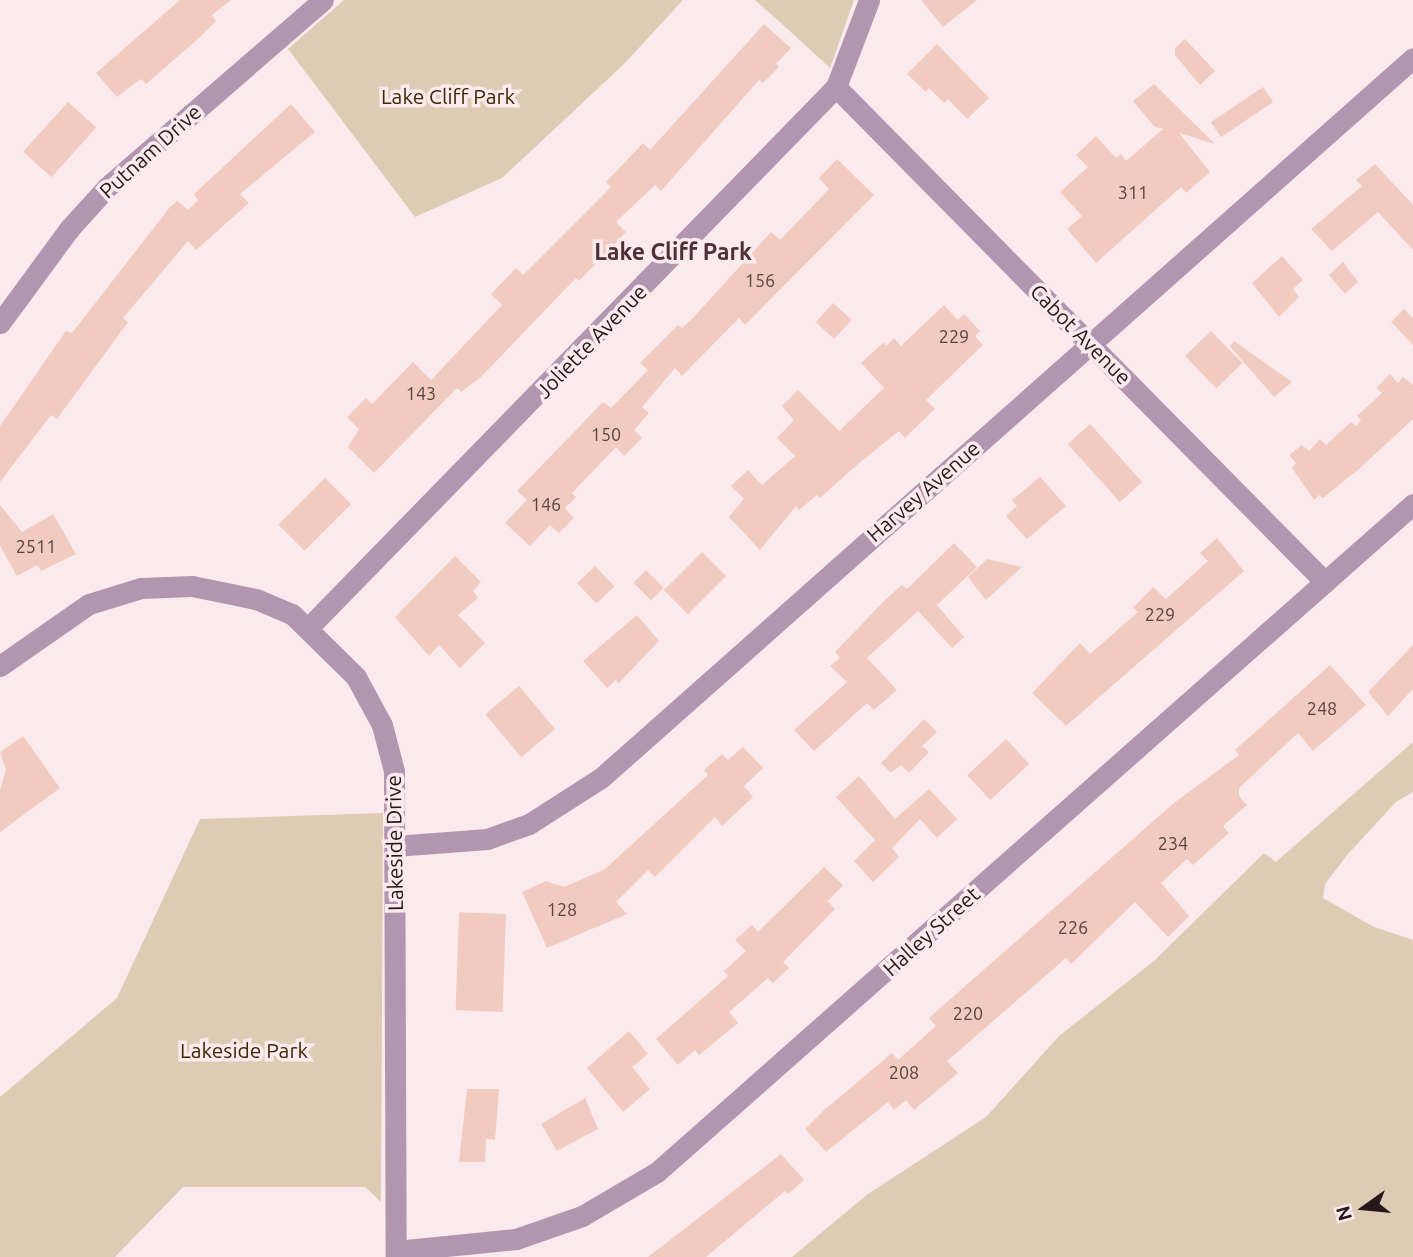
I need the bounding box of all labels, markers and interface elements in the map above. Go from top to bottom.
park label: Lake Cliff Park [381,83,515,109]
street label: Putnam Drive [94,99,206,203]
house number: 311 [1118,181,1148,203]
district label: Lake Cliff Park [594,238,752,266]
house number: 156 [745,269,775,291]
street label: Cabot Avenue [1025,278,1137,390]
street label: Joliette Avenue [530,279,652,403]
house number: 229 [939,325,969,347]
house number: 143 [406,382,436,404]
house number: 150 [591,423,621,445]
street label: Harvey Avenue [861,435,985,547]
house number: 146 [531,493,561,515]
house number: 2511 [16,535,56,557]
house number: 229 [1145,603,1175,625]
house number: 248 [1307,697,1337,719]
street label: Lakeside Drive [380,775,408,911]
house number: 234 [1158,832,1188,854]
street label: Halley Street [877,881,985,981]
house number: 128 [547,898,577,920]
house number: 226 [1058,916,1088,938]
house number: 220 [953,1002,983,1024]
park label: Lakeside Park [180,1037,308,1063]
house number: 208 [889,1061,919,1083]
north arrow [1329,1173,1399,1243]
text: N [1331,1204,1356,1223]

